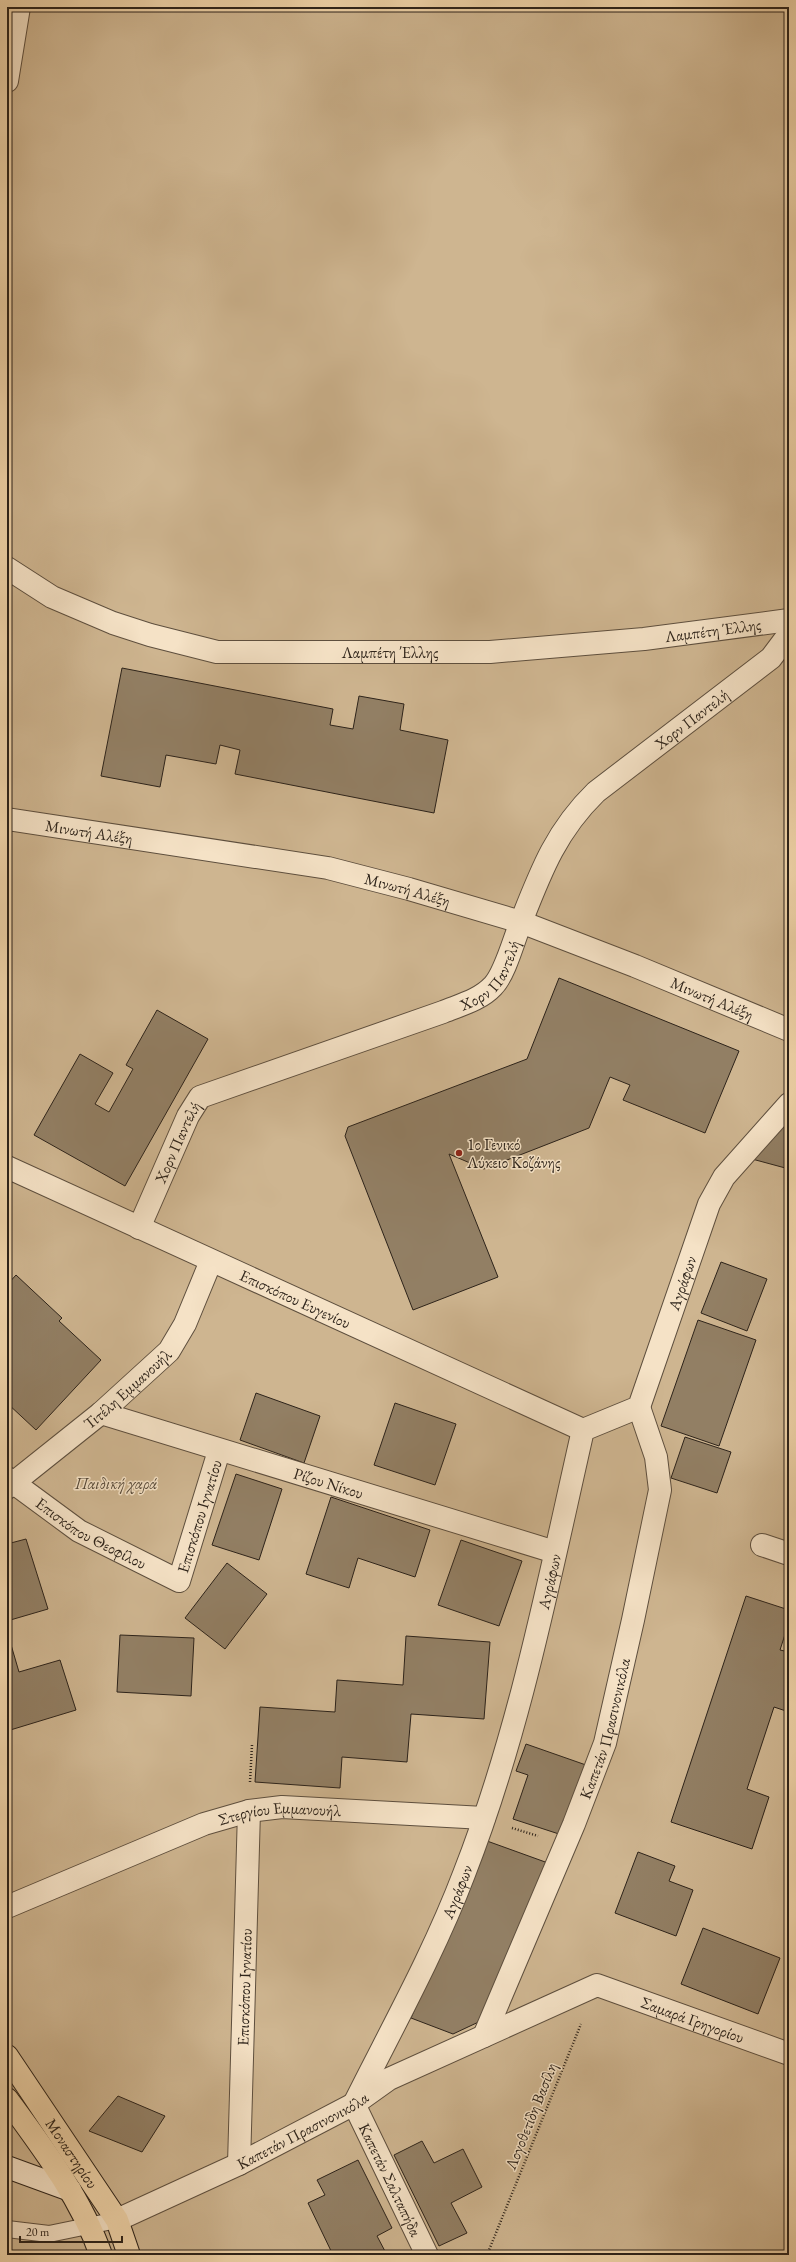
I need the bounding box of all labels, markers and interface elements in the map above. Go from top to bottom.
street label: Λαμπέτη Έλλης [663,613,763,647]
street label: Λαμπέτη Έλλης [341,642,439,663]
street label: Χορν Παντελή [649,684,733,755]
street label: Μινωτή Αλέξη [44,814,134,849]
street label: Μινωτή Αλέξη [362,867,453,911]
street label: Χορν Παντελή [456,937,524,1015]
street label: Μινωτή Αλέξη [668,971,757,1025]
street label: Χορν Παντελή [149,1097,205,1187]
place label: 1ο Γενικό Λύκειο Κοζάνης [466,1134,561,1173]
marker: 1ο Γενικό Λύκειο Κοζάνης [454,1148,464,1158]
street label: Αγράφων [662,1253,701,1314]
street label: Επισκόπου Ευγενίου [237,1264,354,1333]
street label: Τιτέλη Εμμανουήλ [79,1343,176,1434]
street label: Επισκόπου Ιγνατίου [172,1457,226,1575]
street label: Ρίζου Νίκου [291,1462,366,1503]
park label: Παιδική χαρά [74,1473,158,1494]
street label: Επισκόπου Θεοφίλου [32,1492,150,1574]
street label: Αγράφων [532,1552,565,1612]
street label: Καπετάν Πρασινονικόλα [574,1655,635,1802]
street label: Στεργίου Εμμανουήλ [216,1797,342,1830]
street label: Αγράφων [436,1862,477,1923]
street label: Επισκόπου Ιγνατίου [232,1928,256,2046]
street label: Σαμαρά Γρηγορίου [638,1991,747,2048]
street label: Λογοθετίδη Βασίλη [500,2059,562,2173]
street label: Καπετάν Πρασινονικόλα [233,2086,373,2174]
street label: Μοναστηρίου [41,2114,103,2192]
street label: Καπετάν Σαλταπήδα [354,2120,427,2240]
scale bar [20,2218,122,2244]
text: 20 m [26,2224,50,2240]

